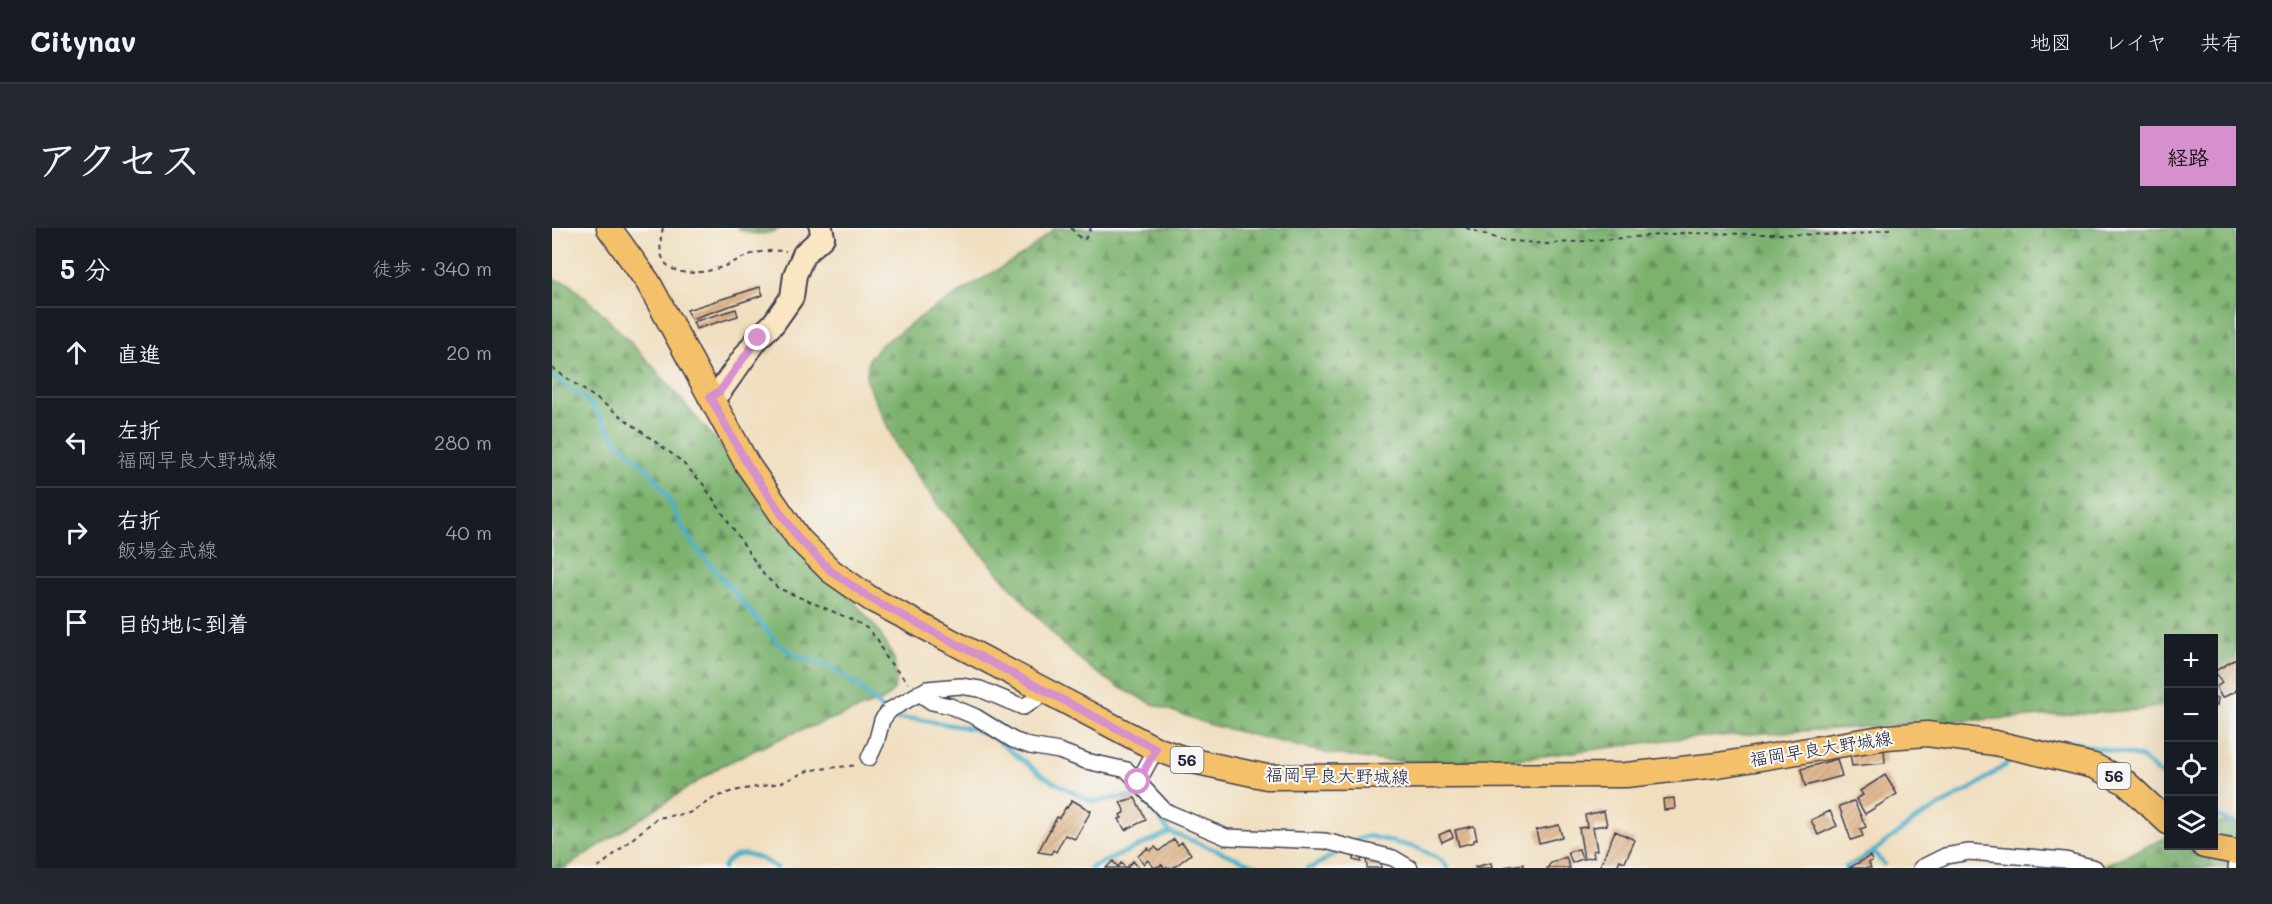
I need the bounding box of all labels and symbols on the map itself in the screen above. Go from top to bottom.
route end [744,324,770,350]
street label: 福岡早良大野城線 [1748,725,1894,771]
road number: 56 [1170,747,1204,773]
street label: 福岡早良大野城線 [1265,762,1409,788]
road number: 56 [2098,763,2130,789]
route start [1124,768,1150,794]

